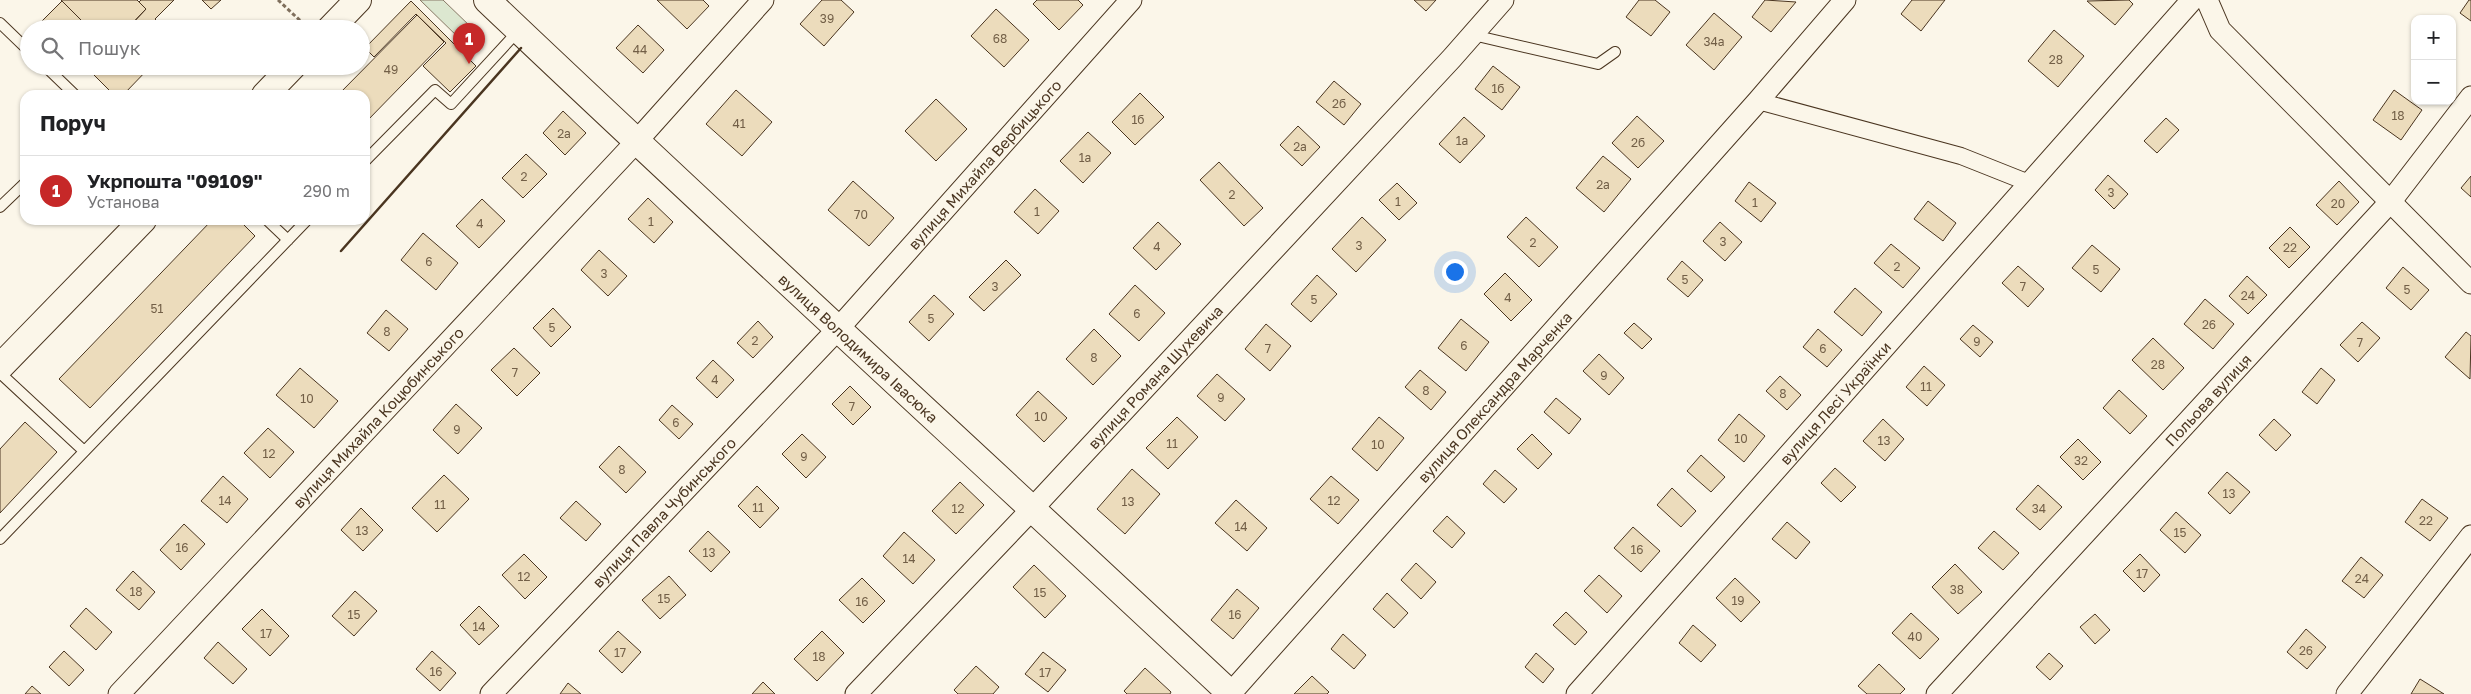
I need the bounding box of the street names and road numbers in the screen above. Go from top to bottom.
street label: вулиця Михайла Вербицького [904,76,1065,253]
street label: вулиця Володимира Івасюка [775,270,942,426]
street label: вулиця Романа Шухевича [1084,301,1226,452]
street label: вулиця Олександра Марченка [1414,308,1575,486]
street label: вулиця Михайла Коцюбинського [289,323,467,512]
street label: вулиця Лесі Українки [1776,338,1894,468]
street label: Польова вулиця [2161,350,2255,450]
street label: вулиця Павла Чубинського [588,433,739,591]

